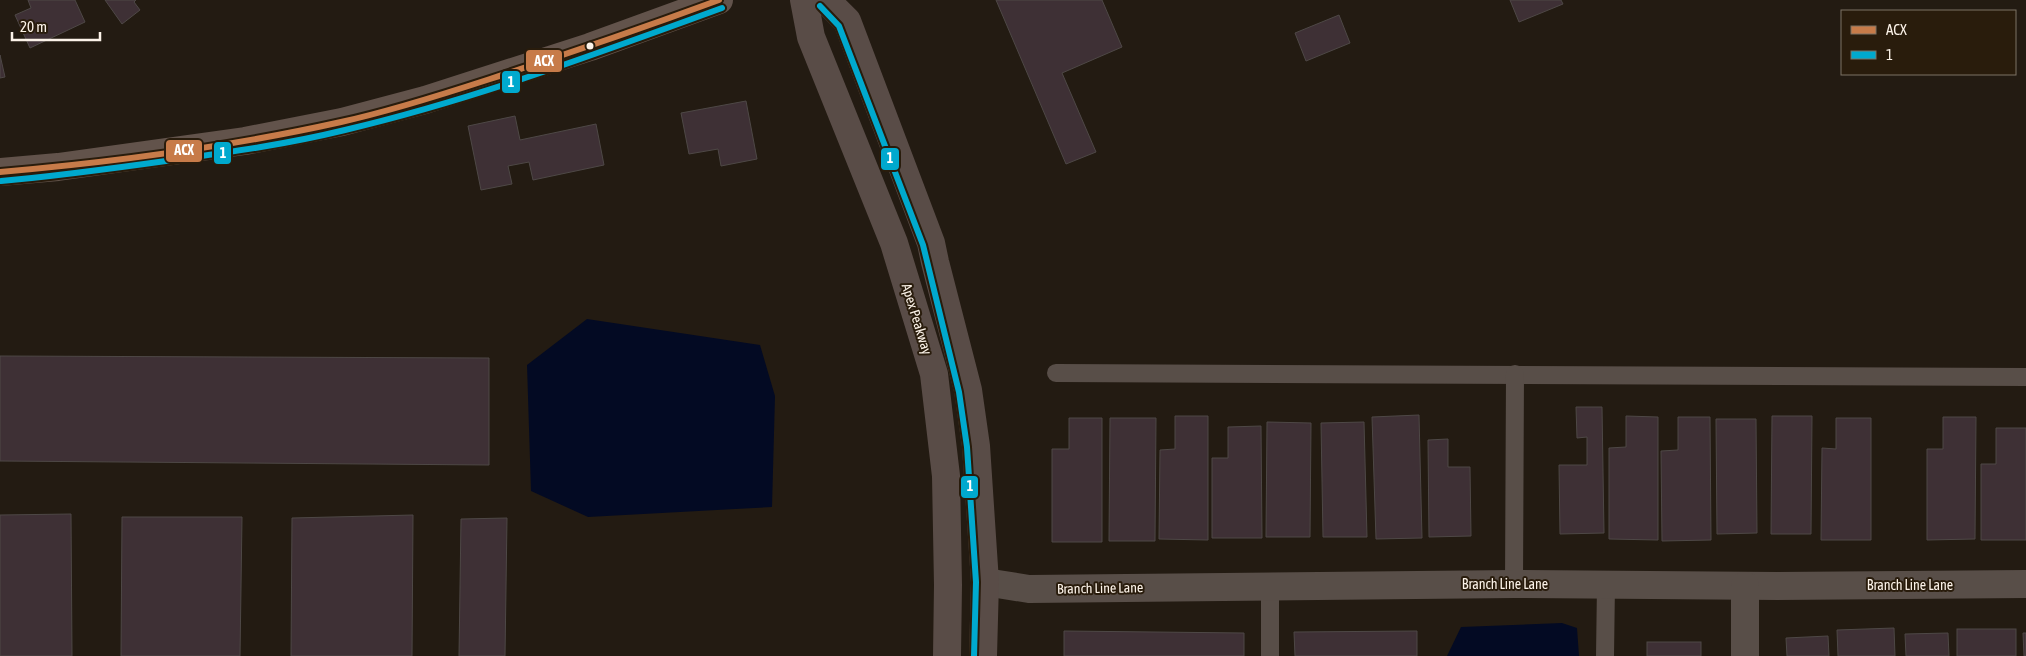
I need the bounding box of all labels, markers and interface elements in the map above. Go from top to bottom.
scale bar [12,10,100,42]
legend [1841,10,2016,75]
text: 20 m [20,18,47,35]
text: ACX [1886,21,1907,38]
unlabelled marker [585,41,595,51]
text: 1 [1886,46,1893,63]
line badge: ACX [525,49,563,73]
text: ACX [533,53,554,69]
line badge: 1 [501,70,521,94]
text: 1 [508,74,515,90]
line badge: ACX [165,139,203,163]
line badge: 1 [213,141,232,165]
text: ACX [173,142,194,158]
text: 1 [220,145,227,161]
line badge: 1 [880,147,900,171]
text: 1 [887,150,894,166]
street label: Apex Peakway [899,282,935,357]
line badge: 1 [960,475,979,499]
text: 1 [967,478,974,494]
street label: Branch Line Lane [1462,576,1548,592]
street label: Branch Line Lane [1867,577,1953,593]
street label: Branch Line Lane [1057,579,1143,597]

